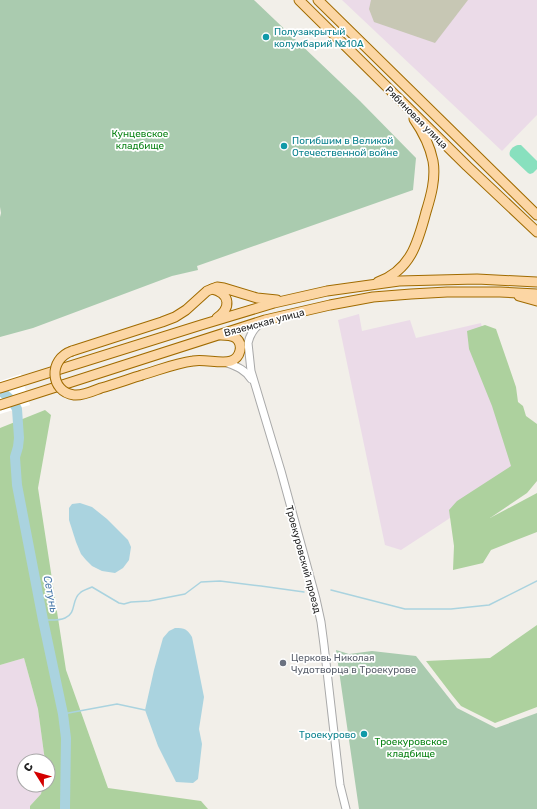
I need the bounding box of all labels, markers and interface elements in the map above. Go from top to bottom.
place label: Полузакрытый колумбарий №10А [274,26,364,50]
marker: Полузакрытый колумбарий №10А [261,32,271,42]
street label: Рябиновая улица [383,84,450,151]
park label: Кунцевское кладбище [112,128,169,152]
place label: Погибшим в Великой Отечественной войне [292,135,398,159]
marker: Погибшим в Великой Отечественной войне [279,141,289,151]
street label: Вяземская улица [223,306,306,339]
street label: Троекуровский проезд [283,504,323,614]
water label: Сетунь [41,574,61,614]
place label: Церковь Николая Чудотворца в Троекурове [291,652,417,676]
marker: Церковь Николая Чудотворца в Троекурове [278,658,288,668]
place label: Троекурово [299,729,356,741]
marker: Троекурово [359,729,369,739]
park label: Троекуровское кладбище [374,736,448,760]
north arrow [16,753,56,793]
text: С [21,760,36,774]

